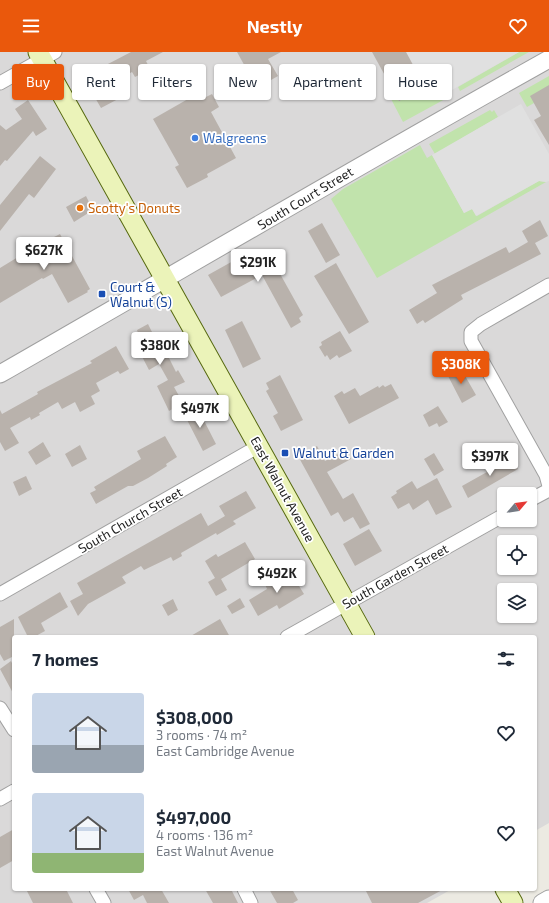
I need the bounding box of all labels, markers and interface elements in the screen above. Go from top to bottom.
icon: menu [20,15,42,37]
text: Nestly [247,15,302,37]
icon: heart [507,15,529,37]
chip: Buy [12,64,64,100]
chip: Rent [72,64,130,100]
chip: Filters [138,64,206,100]
chip: New [214,64,271,100]
chip: Apartment [279,64,376,100]
chip: House [384,64,452,100]
place label: Walgreens [203,130,267,146]
marker: Walgreens [190,133,200,143]
street label: South Court Street [254,163,356,233]
place label: Scotty's Donuts [88,200,180,216]
marker: Scotty's Donuts [75,203,85,213]
pin: $627K [16,237,72,271]
text: $627K [25,242,63,258]
pin: $291K [230,249,286,283]
text: $291K [240,254,276,270]
place label: Court & Walnut (S) [110,279,172,310]
marker: Court & Walnut (S) [97,289,107,299]
pin: $380K [132,332,188,366]
text: $380K [140,337,180,353]
pin: $308K [433,351,489,385]
text: $308K [441,356,481,372]
pin: $497K [172,395,228,429]
text: $497K [181,400,219,416]
street label: East Walnut Avenue [247,434,319,544]
pin: $397K [462,443,518,477]
place label: Walnut & Garden [293,445,394,461]
marker: Walnut & Garden [280,448,290,458]
text: $397K [471,448,509,464]
street label: South Church Street [75,484,185,556]
north arrow [497,487,537,527]
map controls [497,487,537,623]
button: locate [497,535,537,575]
street label: South Garden Street [339,540,451,612]
pin: $492K [249,560,305,594]
text: $492K [257,565,297,581]
button: layers [497,583,537,623]
icon: filters [495,648,517,670]
text: 7 homes [32,649,99,669]
text: $308,000 [156,707,233,727]
icon: home [64,709,112,757]
icon: heart [495,722,517,744]
text: 3 rooms · 74 m² [156,727,247,743]
text: East Cambridge Avenue [156,743,294,759]
text: $497,000 [156,807,231,827]
icon: home [64,809,112,857]
icon: heart [495,822,517,844]
text: 4 rooms · 136 m² [156,827,253,843]
text: East Walnut Avenue [156,843,274,859]

